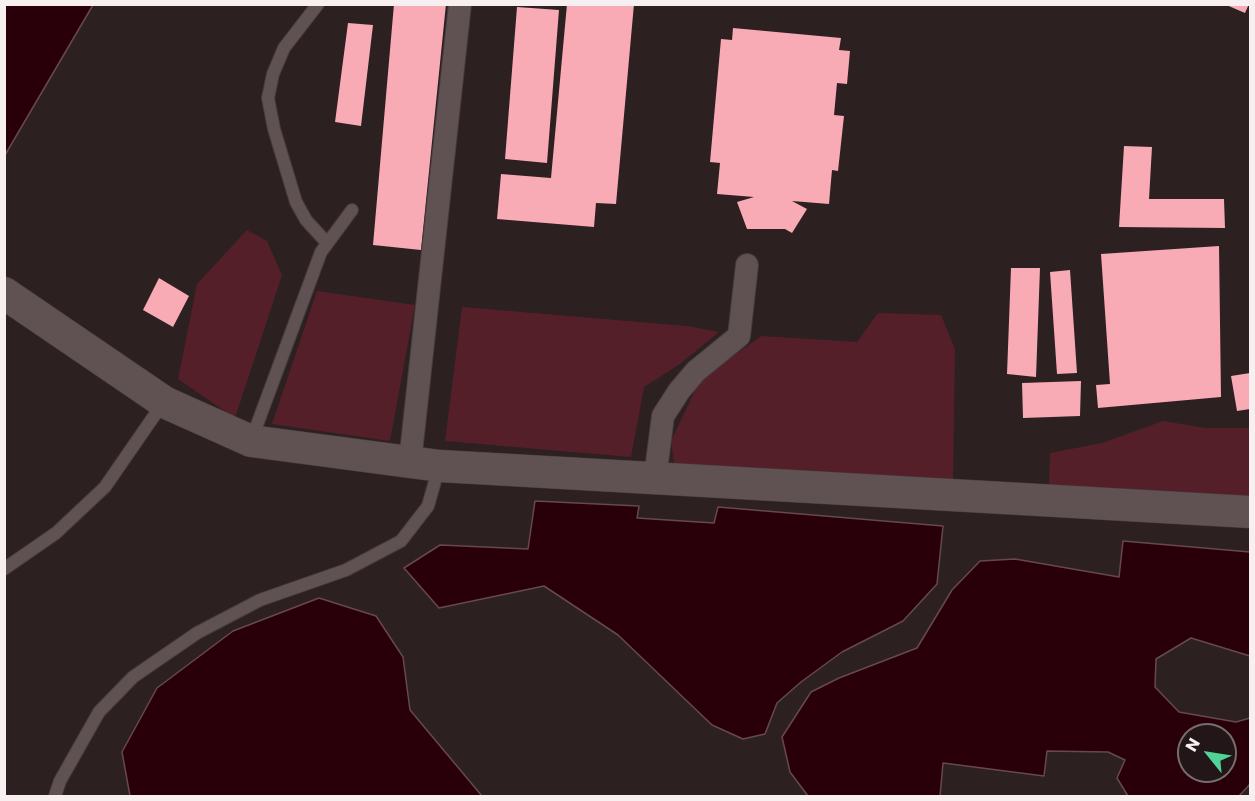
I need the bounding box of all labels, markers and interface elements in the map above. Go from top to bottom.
north arrow [1177,723,1237,783]
text: N [1180,734,1206,756]

